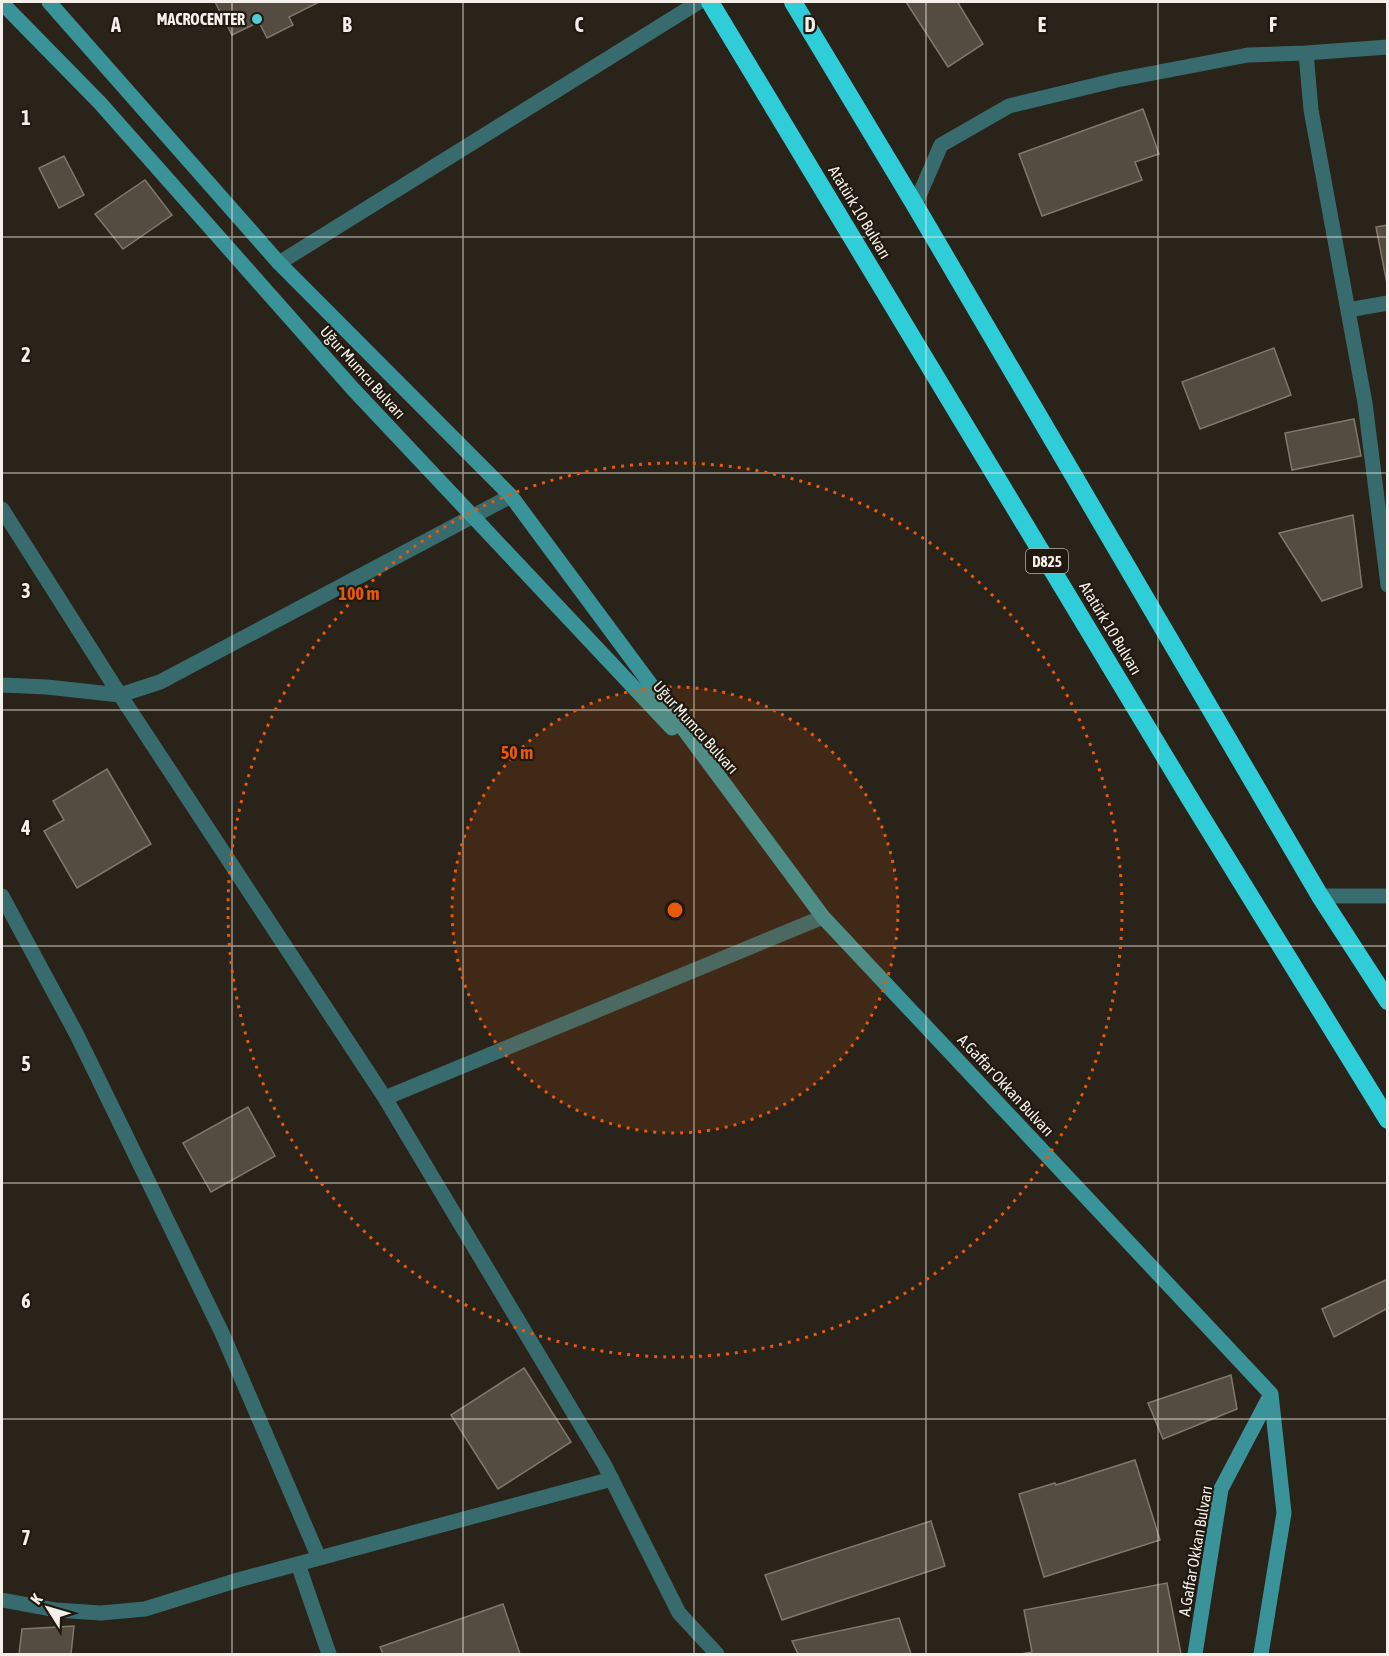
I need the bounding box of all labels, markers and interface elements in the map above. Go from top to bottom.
place label: MACROCENTER [157,10,245,28]
marker: MACROCENTER [250,12,264,26]
text: A [110,13,121,36]
text: B [342,13,352,36]
text: C [575,13,584,36]
text: D [804,13,816,36]
text: E [1038,13,1047,36]
text: F [1269,13,1277,36]
text: 1 [21,106,31,129]
street label: Atatürk 10 Bulvarı [825,162,895,262]
street label: Uğur Mumcu Bulvarı [316,322,409,423]
text: 2 [21,343,31,366]
road number: D825 [1026,549,1068,573]
street label: Atatürk 10 Bulvarı [1076,578,1146,678]
text: 3 [21,579,31,602]
text: 100 m [339,583,379,604]
street label: Uğur Mumcu Bulvarı [649,677,742,778]
text: 50 m [501,742,533,763]
text: 4 [20,816,31,839]
centre of rings [665,900,685,920]
street label: A.Gaffar Okkan Bulvarı [954,1031,1058,1139]
text: 5 [21,1052,31,1075]
text: 6 [21,1289,31,1312]
street label: A.Gaffar Okkan Bulvarı [1175,1484,1215,1618]
text: 7 [21,1526,31,1549]
north arrow [18,1578,78,1638]
text: K [26,1590,46,1608]

